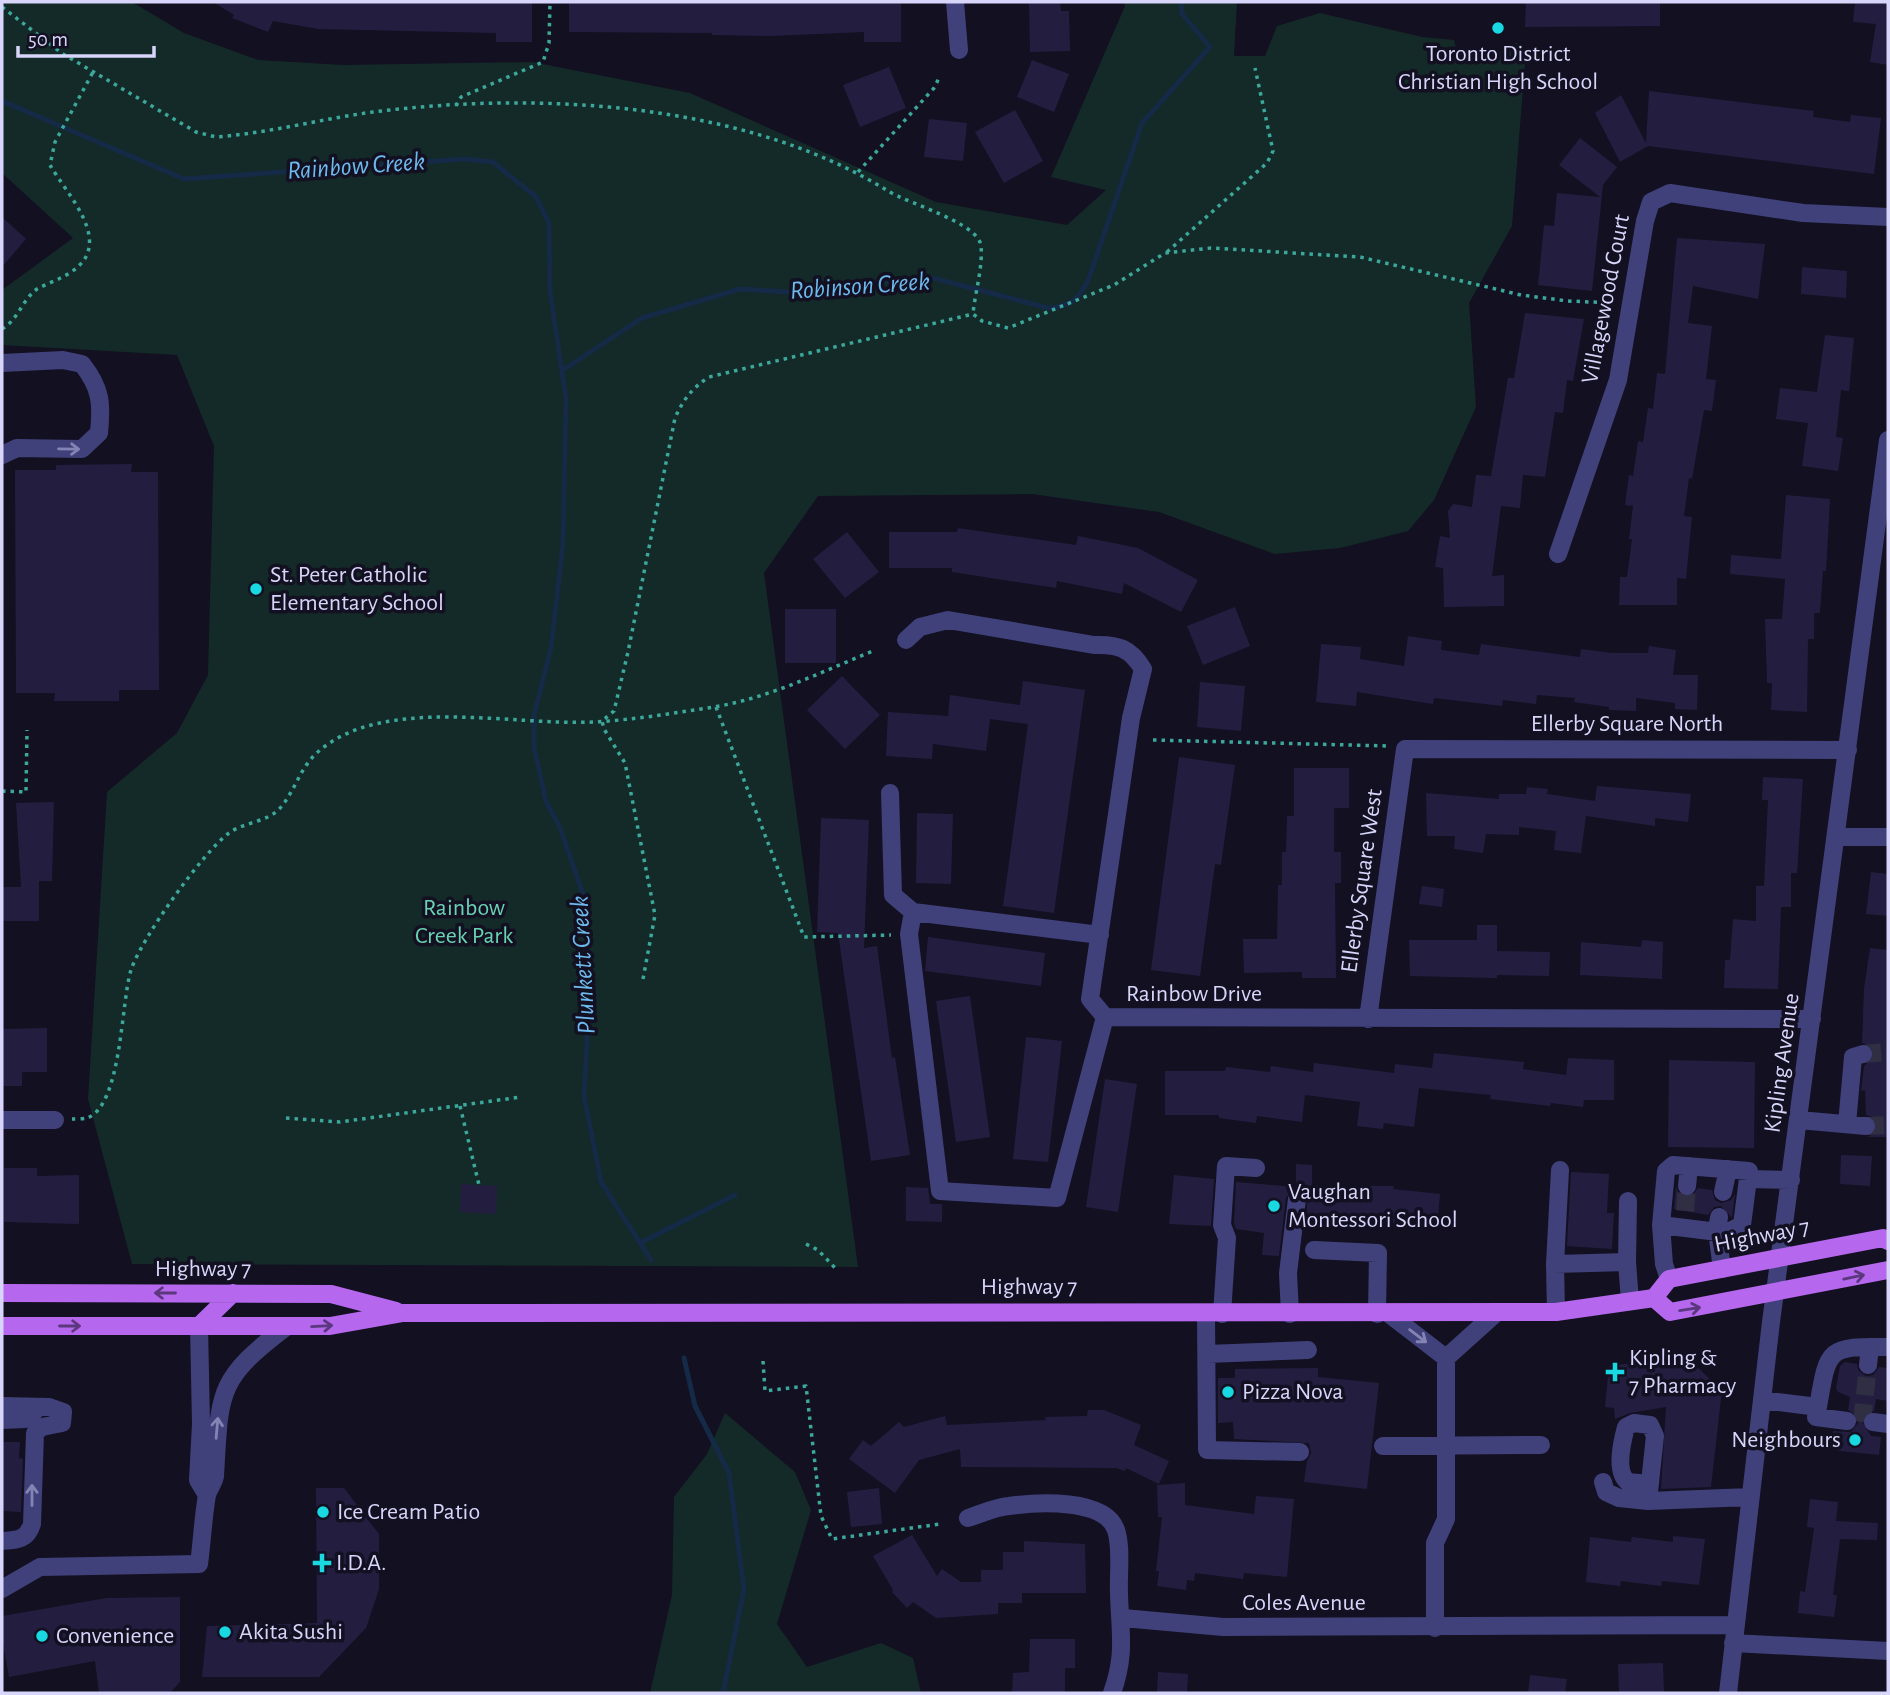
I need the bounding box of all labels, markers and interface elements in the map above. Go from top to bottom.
scale bar [18,14,154,58]
marker: Toronto District Christian High School [1490,20,1506,36]
text: 50 m [28,29,68,50]
place label: Toronto District Christian High School [1398,42,1598,94]
water label: Rainbow Creek [286,148,426,184]
street label: Villagewood Court [1578,212,1634,386]
water label: Robinson Creek [789,268,931,304]
one-way arrow [57,442,80,455]
place label: St. Peter Catholic Elementary School [270,563,444,615]
marker: St. Peter Catholic Elementary School [248,581,264,597]
street label: Ellerby Square North [1531,712,1723,736]
street label: Ellerby Square West [1337,787,1387,974]
water label: Plunkett Creek [566,895,600,1035]
park label: Rainbow Creek Park [415,896,513,948]
street label: Rainbow Drive [1126,982,1262,1006]
street label: Kipling Avenue [1760,992,1804,1134]
place label: Vaughan Montessori School [1288,1180,1458,1232]
marker: Vaughan Montessori School [1266,1198,1282,1214]
street label: Highway 7 [1712,1215,1812,1257]
street label: Highway 7 [155,1257,251,1281]
one-way arrow [1842,1270,1865,1284]
street label: Highway 7 [981,1275,1077,1299]
one-way arrow [153,1286,176,1300]
one-way arrow [1678,1302,1701,1315]
one-way arrow [58,1319,81,1333]
one-way arrow [310,1319,333,1332]
one-way arrow [1408,1329,1427,1343]
place label: Kipling & 7 Pharmacy [1629,1346,1736,1398]
marker: Kipling & 7 Pharmacy [1607,1364,1623,1380]
place label: Pizza Nova [1242,1380,1343,1404]
marker: Pizza Nova [1220,1384,1236,1400]
one-way arrow [211,1418,224,1440]
place label: Neighbours [1731,1428,1841,1452]
marker: Neighbours [1847,1432,1863,1448]
one-way arrow [25,1484,39,1507]
place label: Ice Cream Patio [337,1500,480,1524]
marker: Ice Cream Patio [315,1504,331,1520]
place label: I.D.A. [336,1551,387,1575]
marker: I.D.A. [314,1555,330,1571]
street label: Coles Avenue [1242,1591,1366,1615]
place label: Akita Sushi [239,1620,343,1644]
place label: Convenience [56,1624,174,1648]
marker: Akita Sushi [217,1624,233,1640]
marker: Convenience [34,1628,50,1644]

